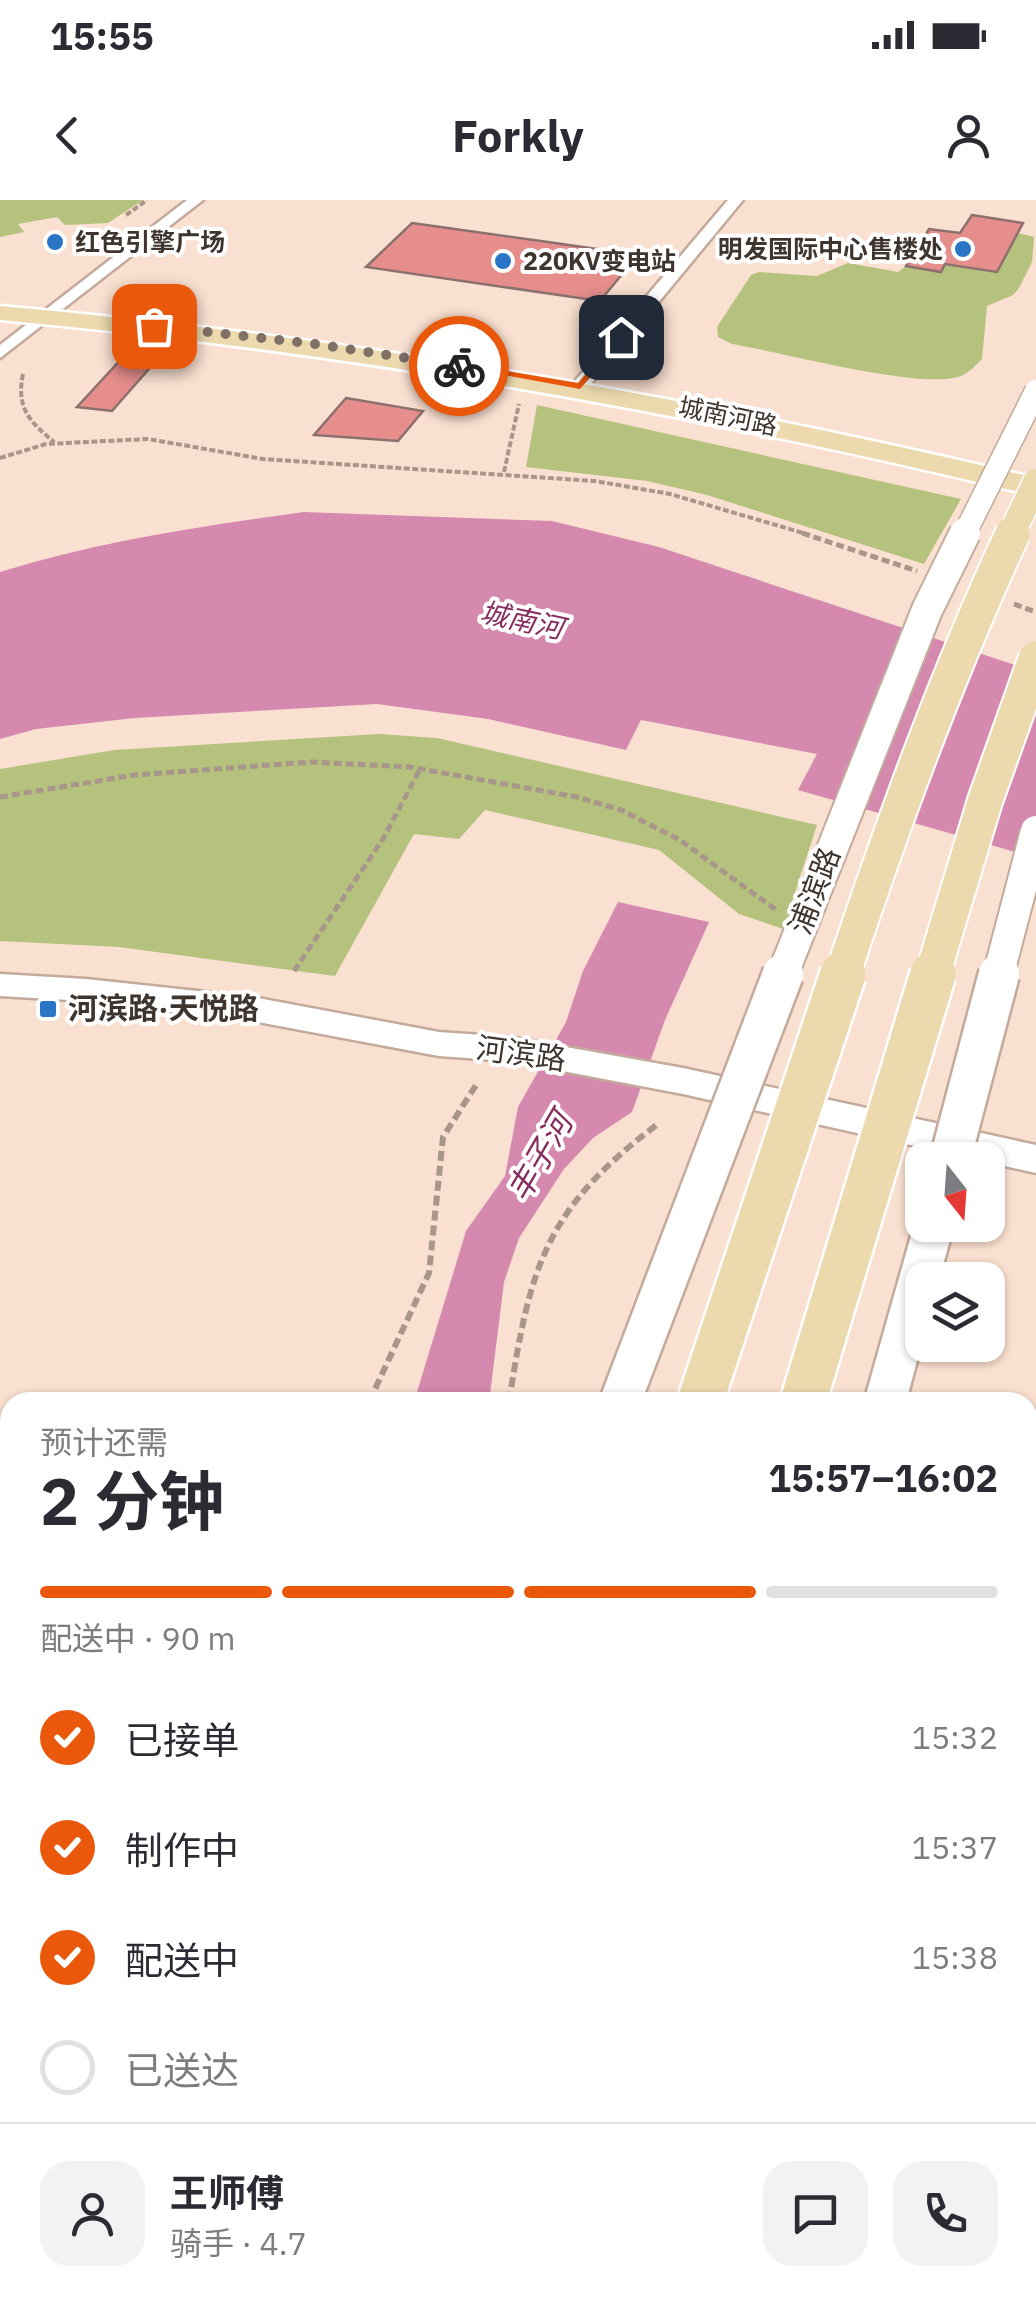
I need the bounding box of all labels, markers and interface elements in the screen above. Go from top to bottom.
text: 15:55 [50,11,154,60]
text: Forkly [452,106,584,164]
icon: back [40,108,95,163]
icon: person [941,108,996,163]
place label: 红色引擎广场 [75,225,225,258]
marker: 红色引擎广场 [44,231,66,253]
place label: 明发国际中心售楼处 [718,232,943,265]
marker: 明发国际中心售楼处 [952,238,974,260]
place label: 220KV变电站 [523,244,676,277]
marker: 220KV变电站 [492,250,514,272]
pin [112,284,197,369]
pin [579,295,664,380]
icon: bag [127,299,182,354]
icon: home [594,310,649,365]
courier [409,316,509,416]
icon: bike [432,339,487,394]
street label: 城南河路 [676,389,780,442]
water label: 城南河 [477,593,572,647]
street label: 浦滨路 [779,841,848,939]
place label: 河滨路·天悦路 [68,988,259,1027]
marker: 河滨路·天悦路 [37,998,59,1020]
street label: 河滨路 [474,1027,568,1078]
water label: 丰子河 [497,1099,584,1209]
north arrow [905,1142,1005,1242]
map controls [905,1142,1005,1362]
button: layers [905,1262,1005,1362]
text: 预计还需 [40,1421,168,1463]
text: 15:57–16:02 [768,1453,998,1502]
text: 2 分钟 [40,1458,224,1543]
text: 配送中 · 90 m [40,1617,235,1659]
icon: check [40,1710,95,1765]
text: 已接单 [125,1715,239,1764]
text: 15:32 [912,1716,998,1758]
icon: check [40,1820,95,1875]
text: 制作中 [125,1825,239,1874]
text: 15:37 [912,1826,998,1868]
icon: check [40,1930,95,1985]
text: 配送中 [125,1935,239,1984]
text: 15:38 [912,1936,998,1978]
text: 已送达 [125,2045,239,2094]
button: person [40,2161,145,2266]
button: chat [763,2161,868,2266]
button: phone [893,2161,998,2266]
text: 王师傅 [170,2168,284,2217]
text: 骑手 · 4.7 [170,2222,307,2264]

